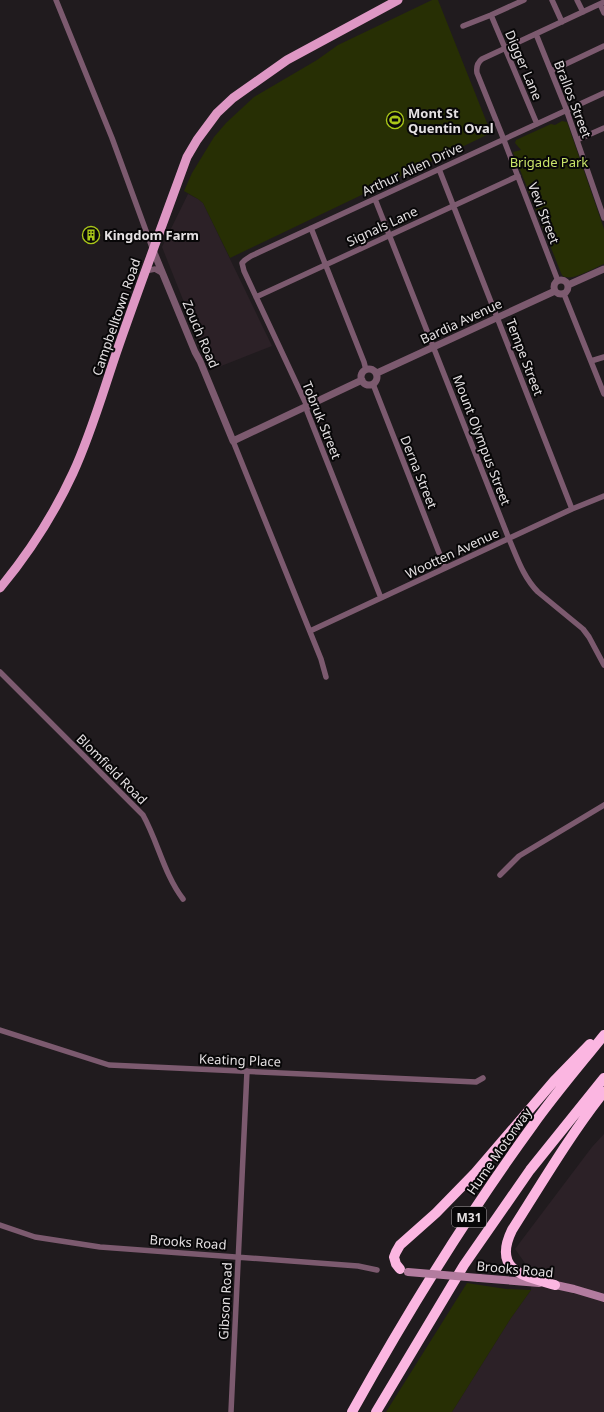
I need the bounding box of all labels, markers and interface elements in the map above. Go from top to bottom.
street label: Digger Lane [501,27,547,103]
street label: Brallos Street [550,58,596,140]
place label: Mont St Quentin Oval [408,104,494,137]
sports icon: Mont St Quentin Oval [385,110,405,130]
street label: Arthur Allen Drive [359,138,465,200]
park label: Brigade Park [510,153,588,171]
street label: Vevi Street [524,180,564,246]
street label: Signals Lane [344,202,420,250]
building icon: Kingdom Farm [81,225,101,245]
place label: Kingdom Farm [104,226,199,244]
street label: Campbelltown Road [87,256,145,378]
street label: Bardia Avenue [417,294,505,348]
street label: Zouch Road [179,297,223,371]
street label: Tempe Street [502,316,548,398]
street label: Mount Olympus Street [449,372,515,508]
street label: Tobruk Street [298,379,346,462]
street label: Derna Street [396,433,442,511]
street label: Wootten Avenue [402,523,502,583]
street label: Blomfield Road [73,730,151,808]
street label: Keating Place [199,1050,281,1070]
street label: Hume Motorway [462,1104,536,1198]
road number: M31 [452,1207,486,1227]
street label: Brooks Road [149,1230,227,1254]
street label: Brooks Road [476,1257,554,1281]
street label: Gibson Road [214,1262,236,1340]

